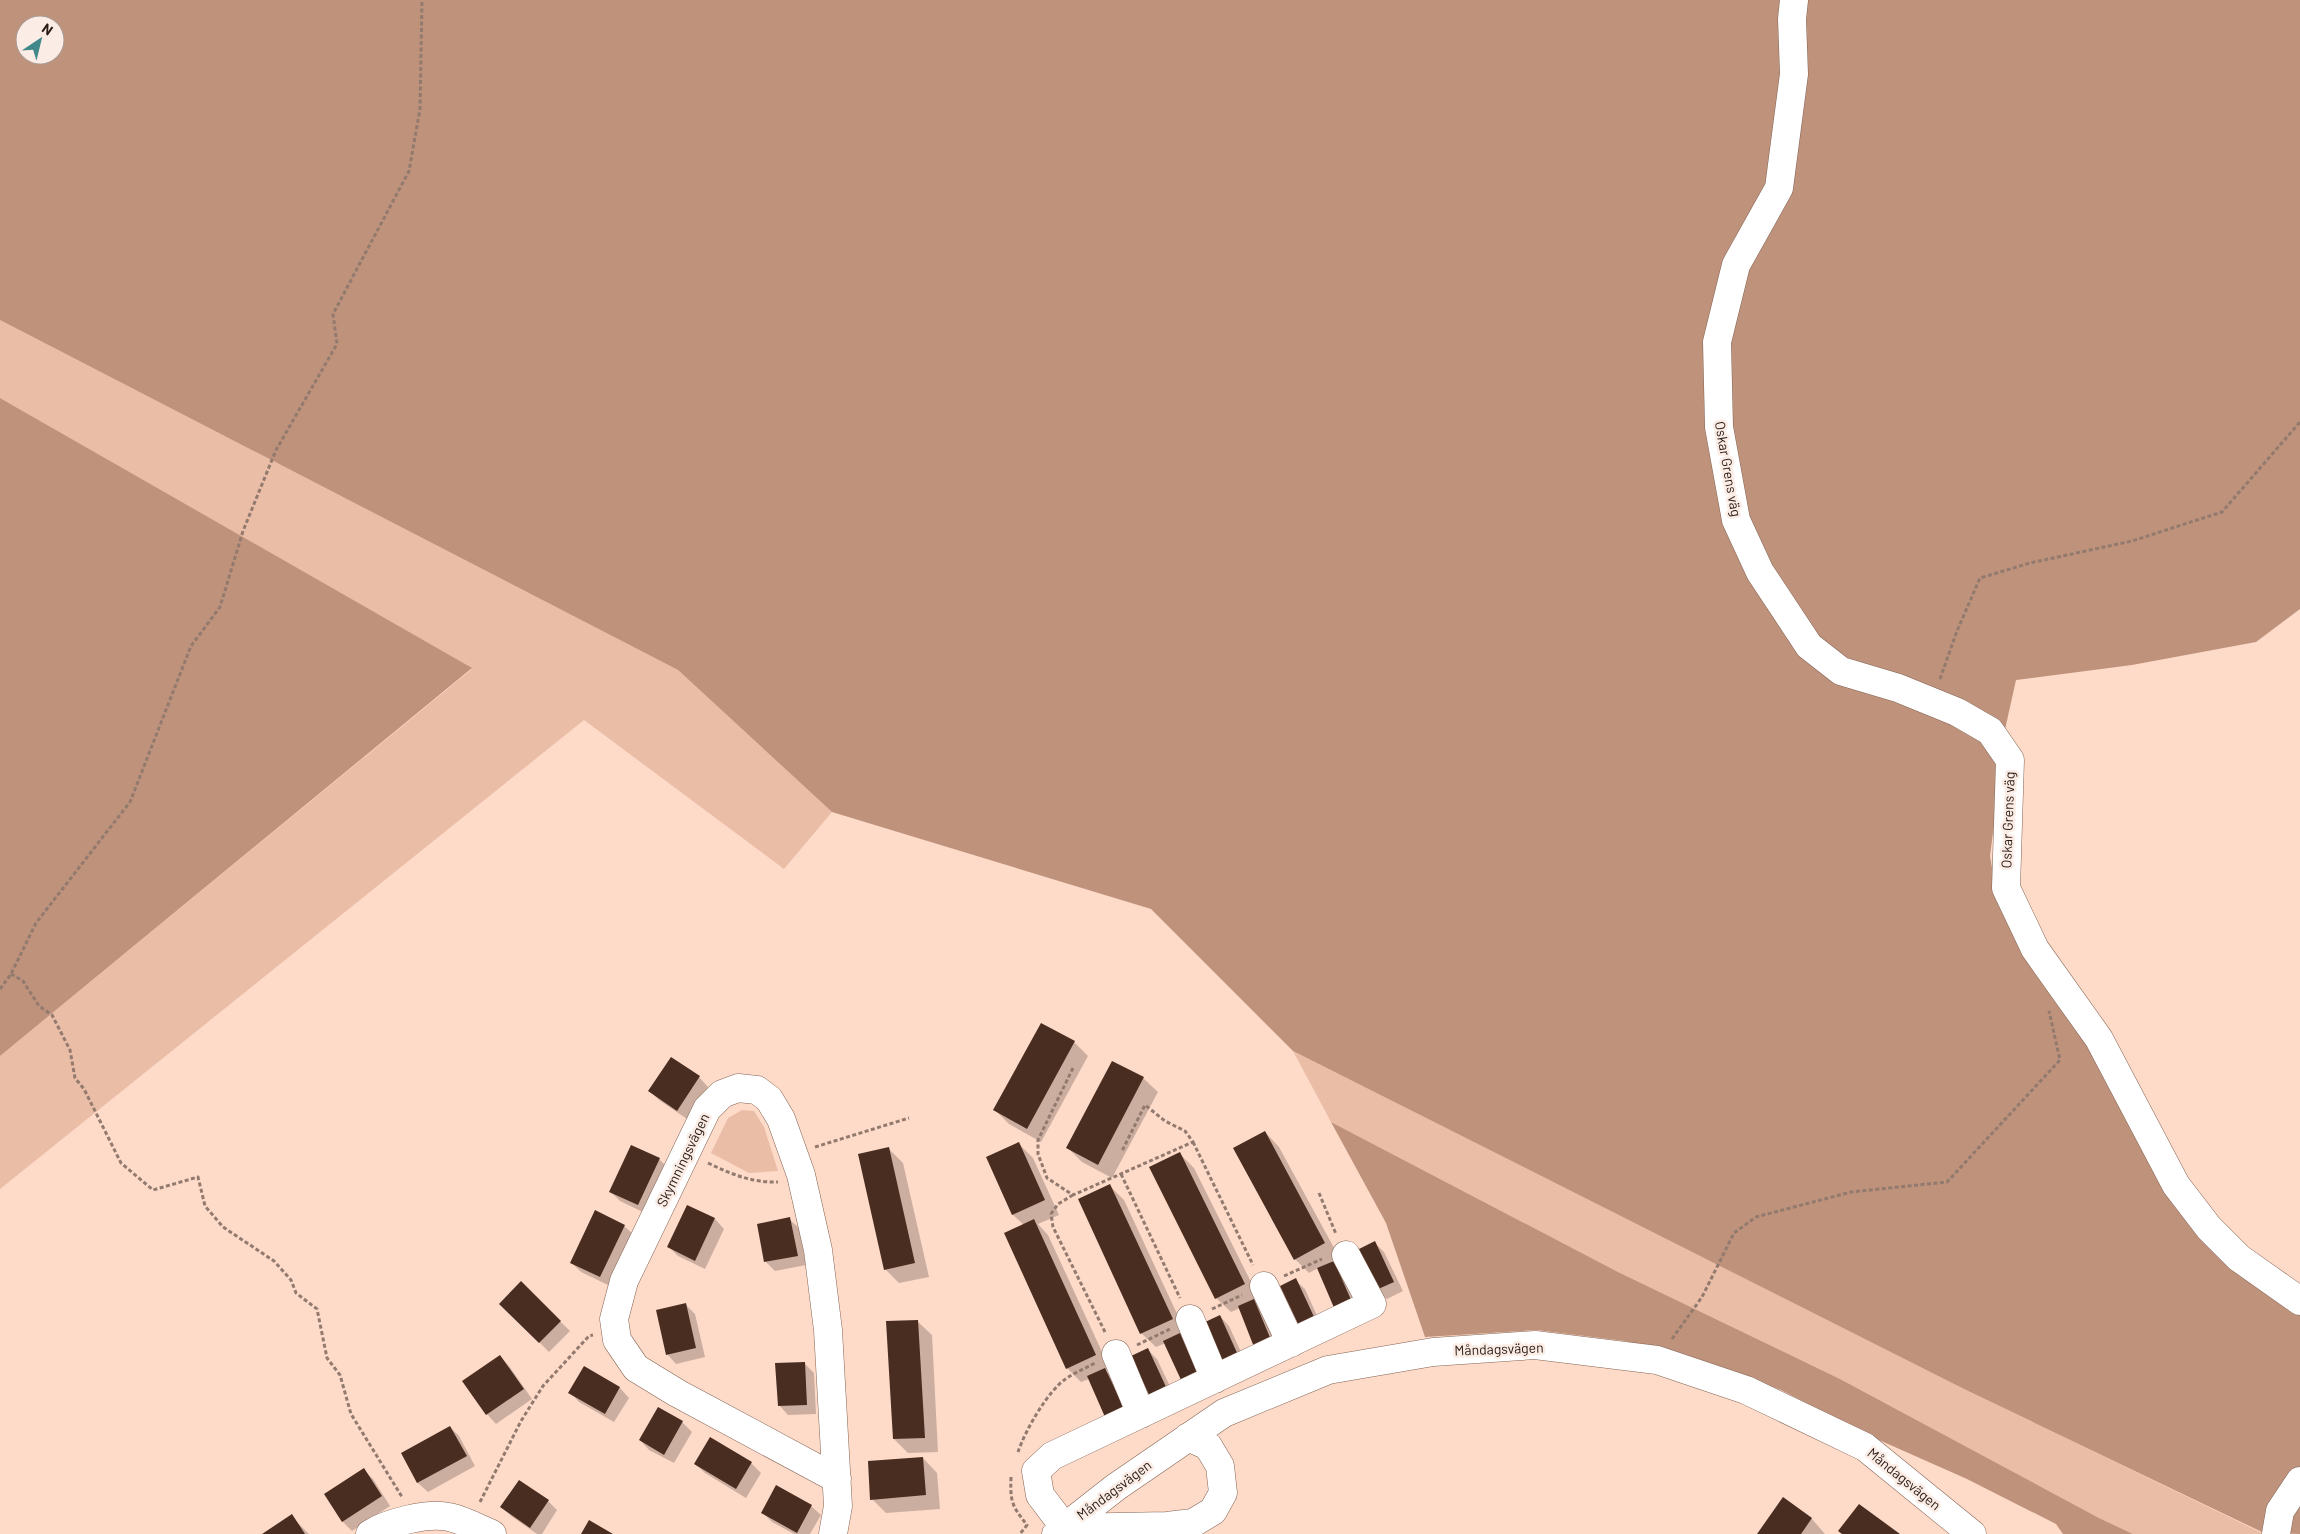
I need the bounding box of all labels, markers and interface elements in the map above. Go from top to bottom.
north arrow [15,15,65,65]
text: N [39,19,56,39]
street label: Oskar Grens väg [1712,420,1745,518]
street label: Oskar Grens väg [1997,771,2018,869]
street label: Skymningsvägen [653,1110,712,1209]
street label: Måndagsvägen [1454,1338,1544,1359]
street label: Måndagsvägen [1864,1444,1944,1513]
street label: Måndagsvägen [1073,1456,1154,1523]

